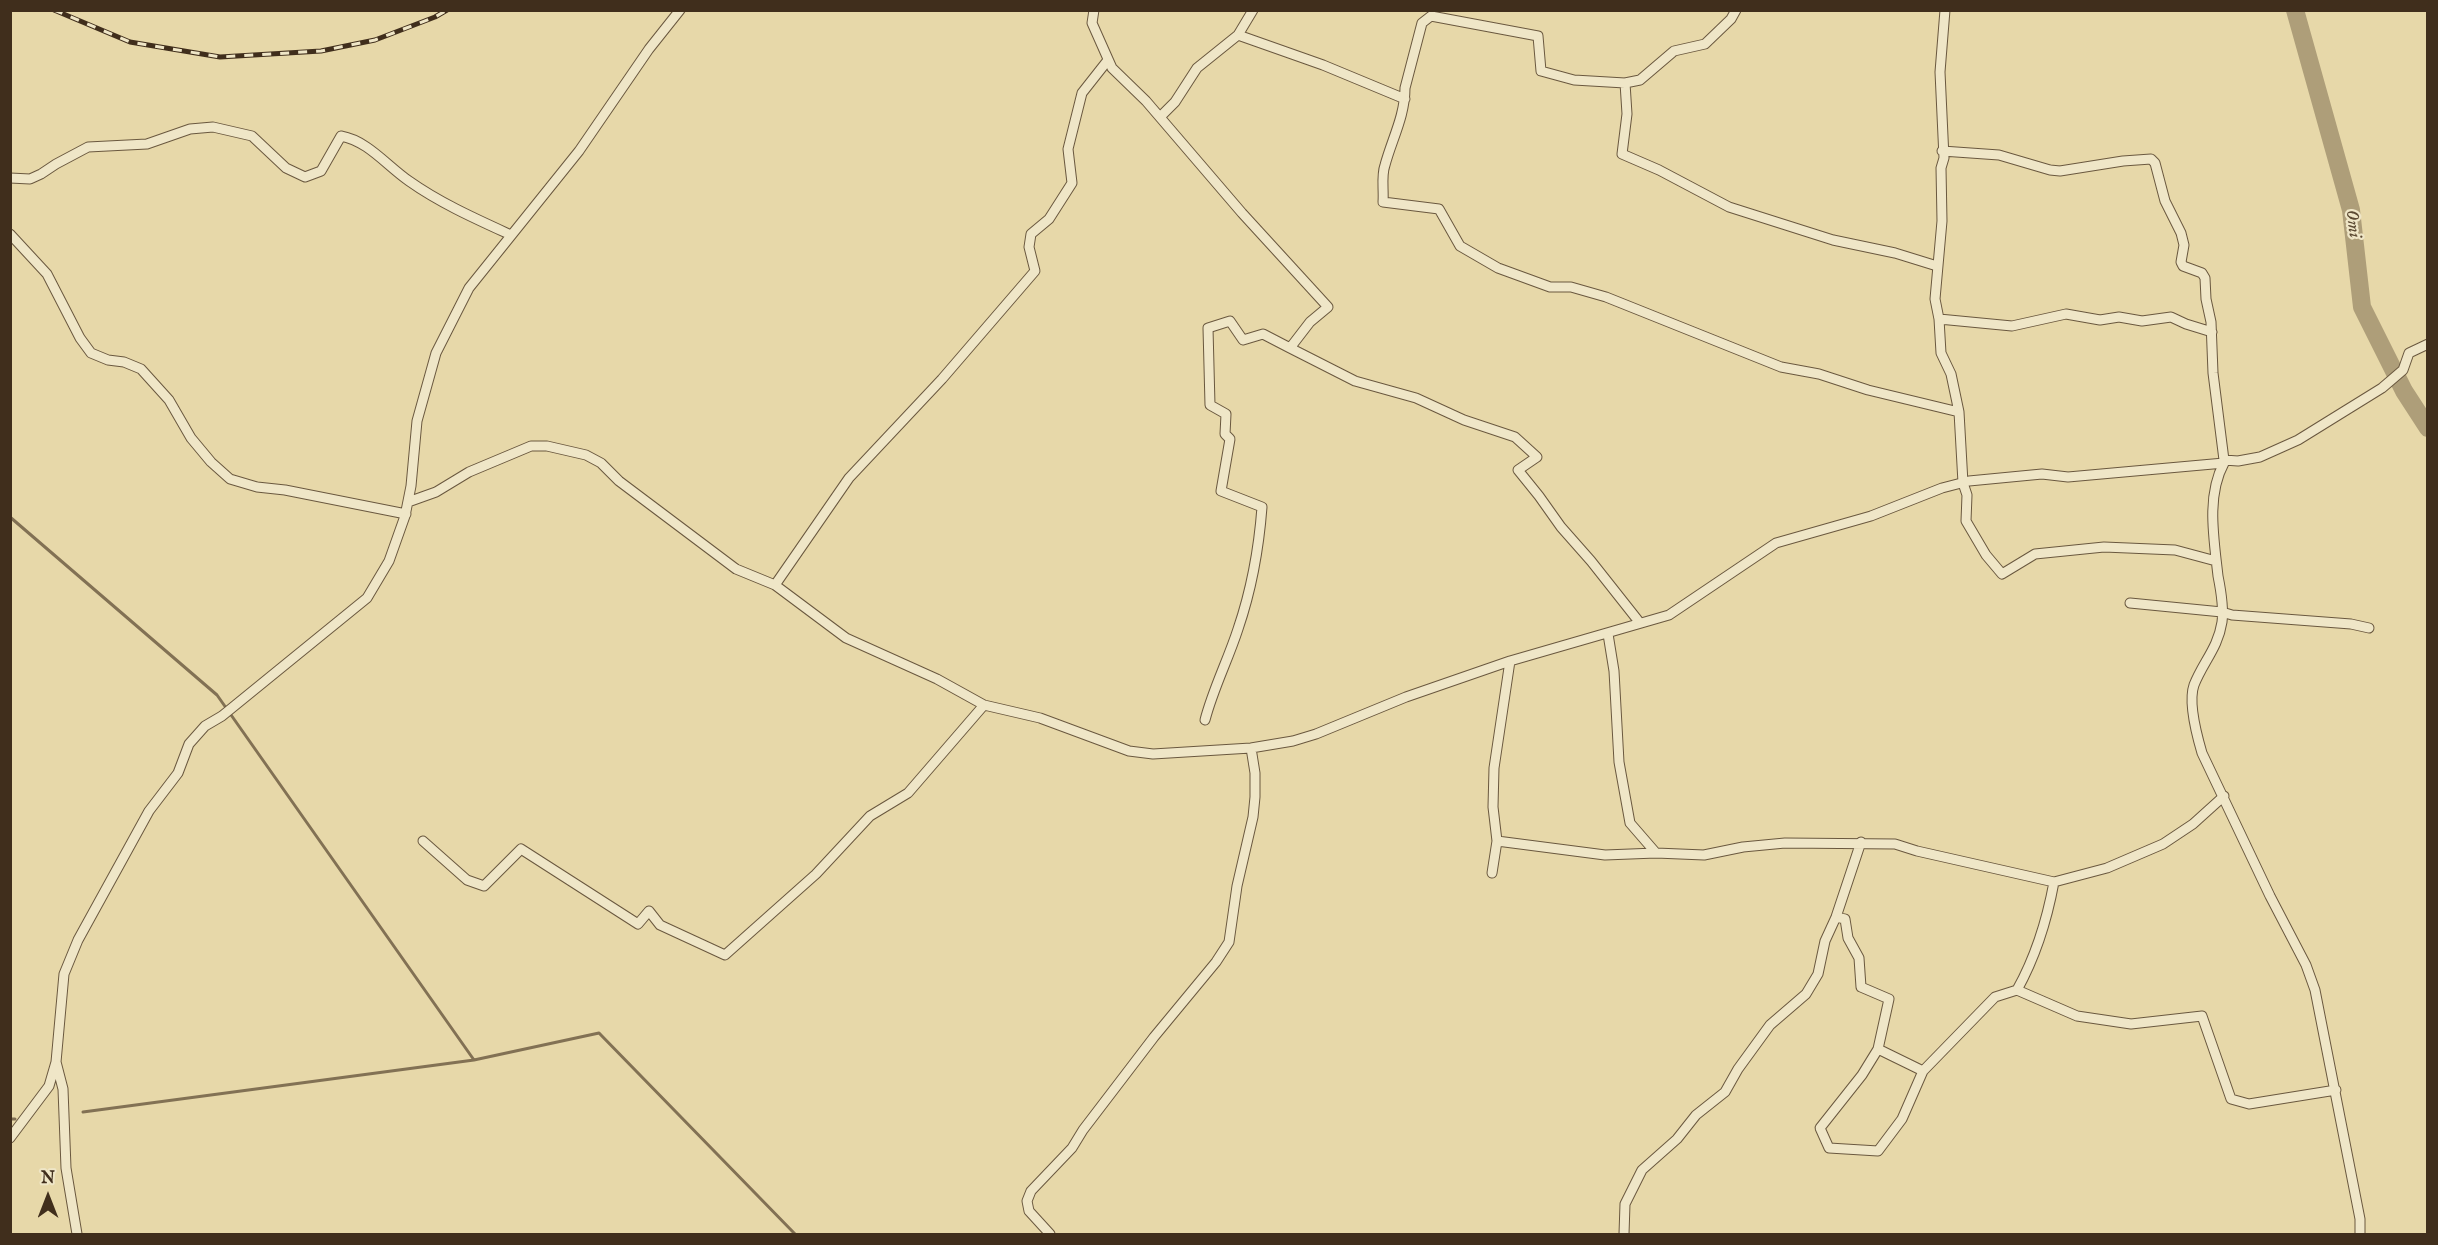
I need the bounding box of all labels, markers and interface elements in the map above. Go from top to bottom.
water label: Omi [2339,209,2365,239]
north arrow [18,1167,78,1227]
text: N [41,1169,55,1189]

